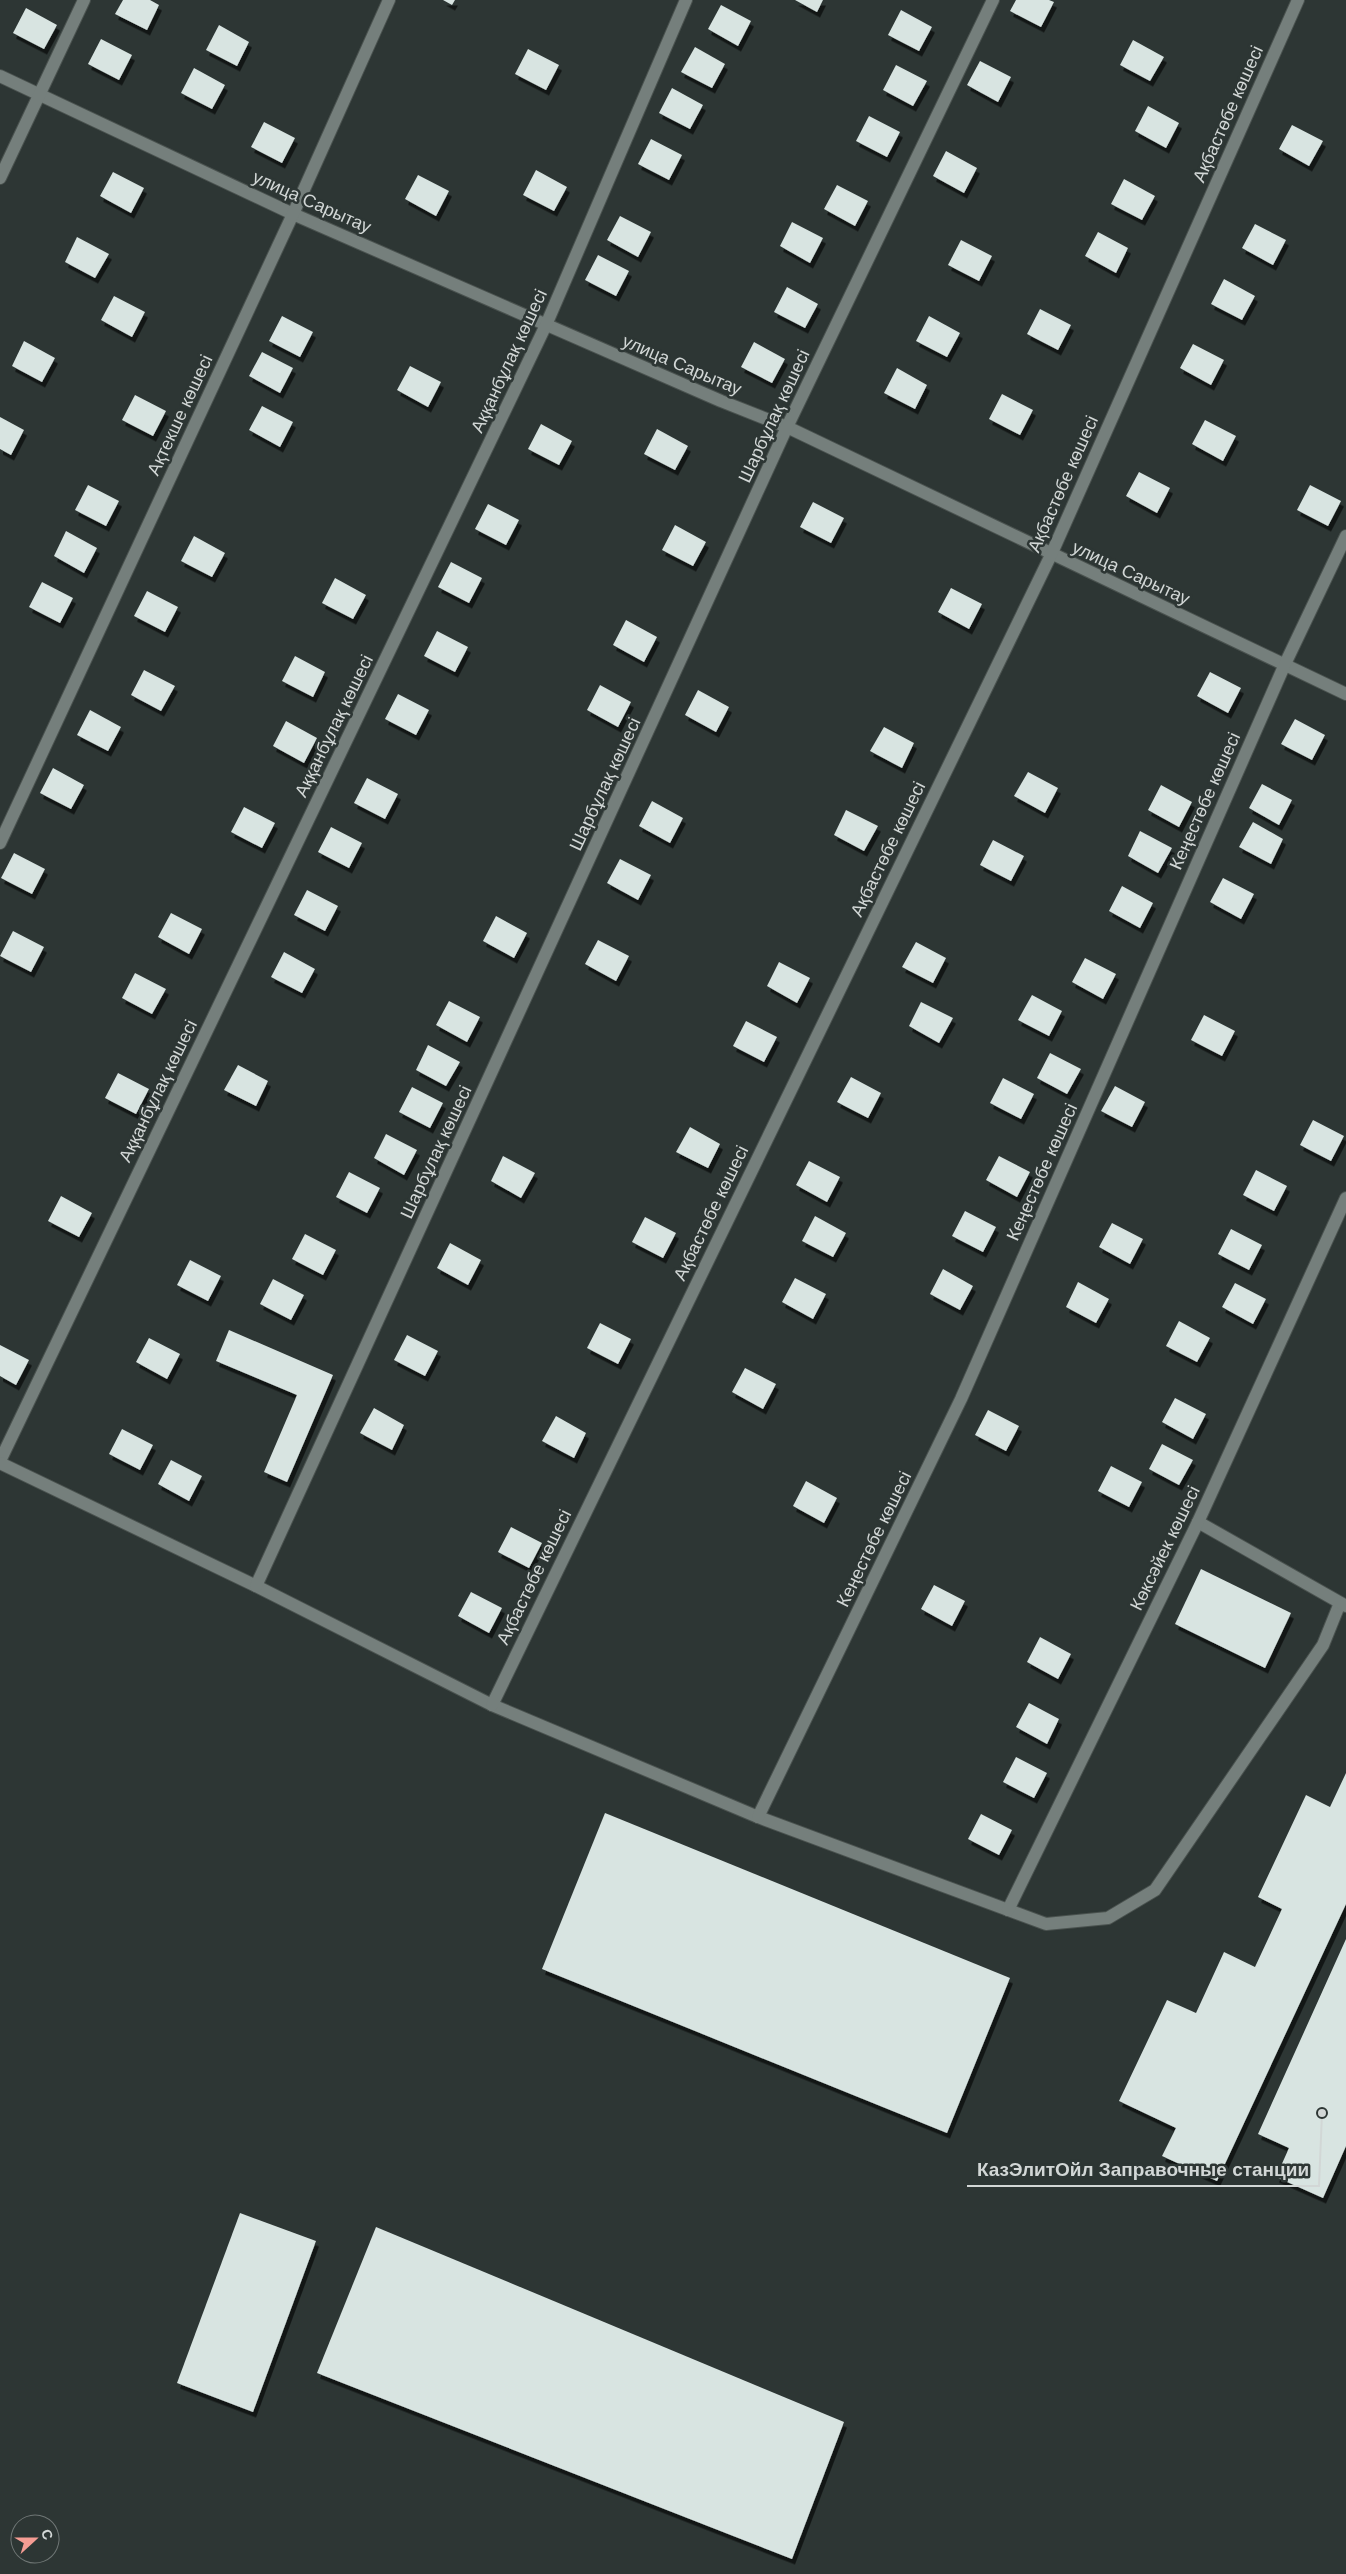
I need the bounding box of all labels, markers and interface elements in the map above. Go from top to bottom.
street label: Ақбастөбе көшесі [1189,43,1267,185]
street label: улица Сарытау [250,167,374,237]
street label: Аққанбұлақ көшесі [467,286,551,436]
street label: улица Сарытау [619,331,745,399]
street label: Шарбұлақ көшесі [734,346,814,486]
street label: Ақтекше көшесі [143,352,217,478]
street label: Ақбастөбе көшесі [1024,413,1102,555]
street label: улица Сарытау [1069,537,1193,609]
street label: Аққанбұлақ көшесі [291,652,377,800]
street label: Шарбұлақ көшесі [565,714,645,854]
street label: Кеңестөбе көшесі [1166,729,1244,873]
street label: Ақбастөбе көшесі [847,778,929,920]
street label: Аққанбұлақ көшесі [115,1017,201,1165]
street label: Шарбұлақ көшесі [396,1082,476,1222]
street label: Кеңестөбе көшесі [1003,1100,1081,1244]
street label: Ақбастөбе көшесі [670,1142,752,1284]
street label: Кеңестөбе көшесі [833,1468,915,1610]
street label: Көксәйек көшесі [1126,1483,1204,1613]
street label: Ақбастөбе көшесі [493,1506,575,1648]
callout: КазЭлитОйл Заправочные станции [967,2152,1319,2186]
text: КазЭлитОйл Заправочные станции [977,2159,1309,2180]
north arrow [10,2514,60,2564]
text: С [38,2527,56,2542]

